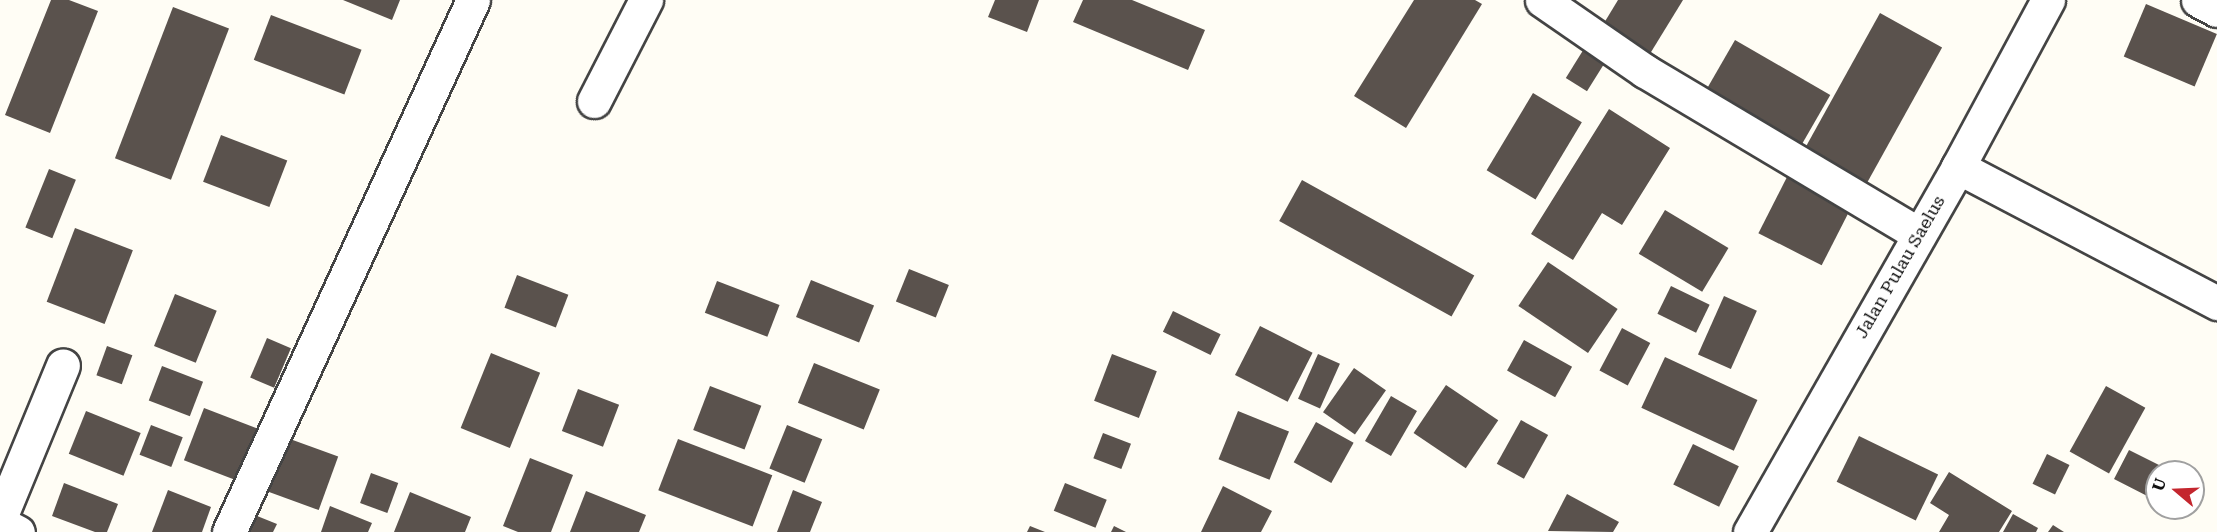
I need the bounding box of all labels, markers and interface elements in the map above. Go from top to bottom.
street label: Jalan Pulau Saelus [1850,192,1950,342]
north arrow [2145,460,2205,520]
text: U [2148,476,2170,494]

